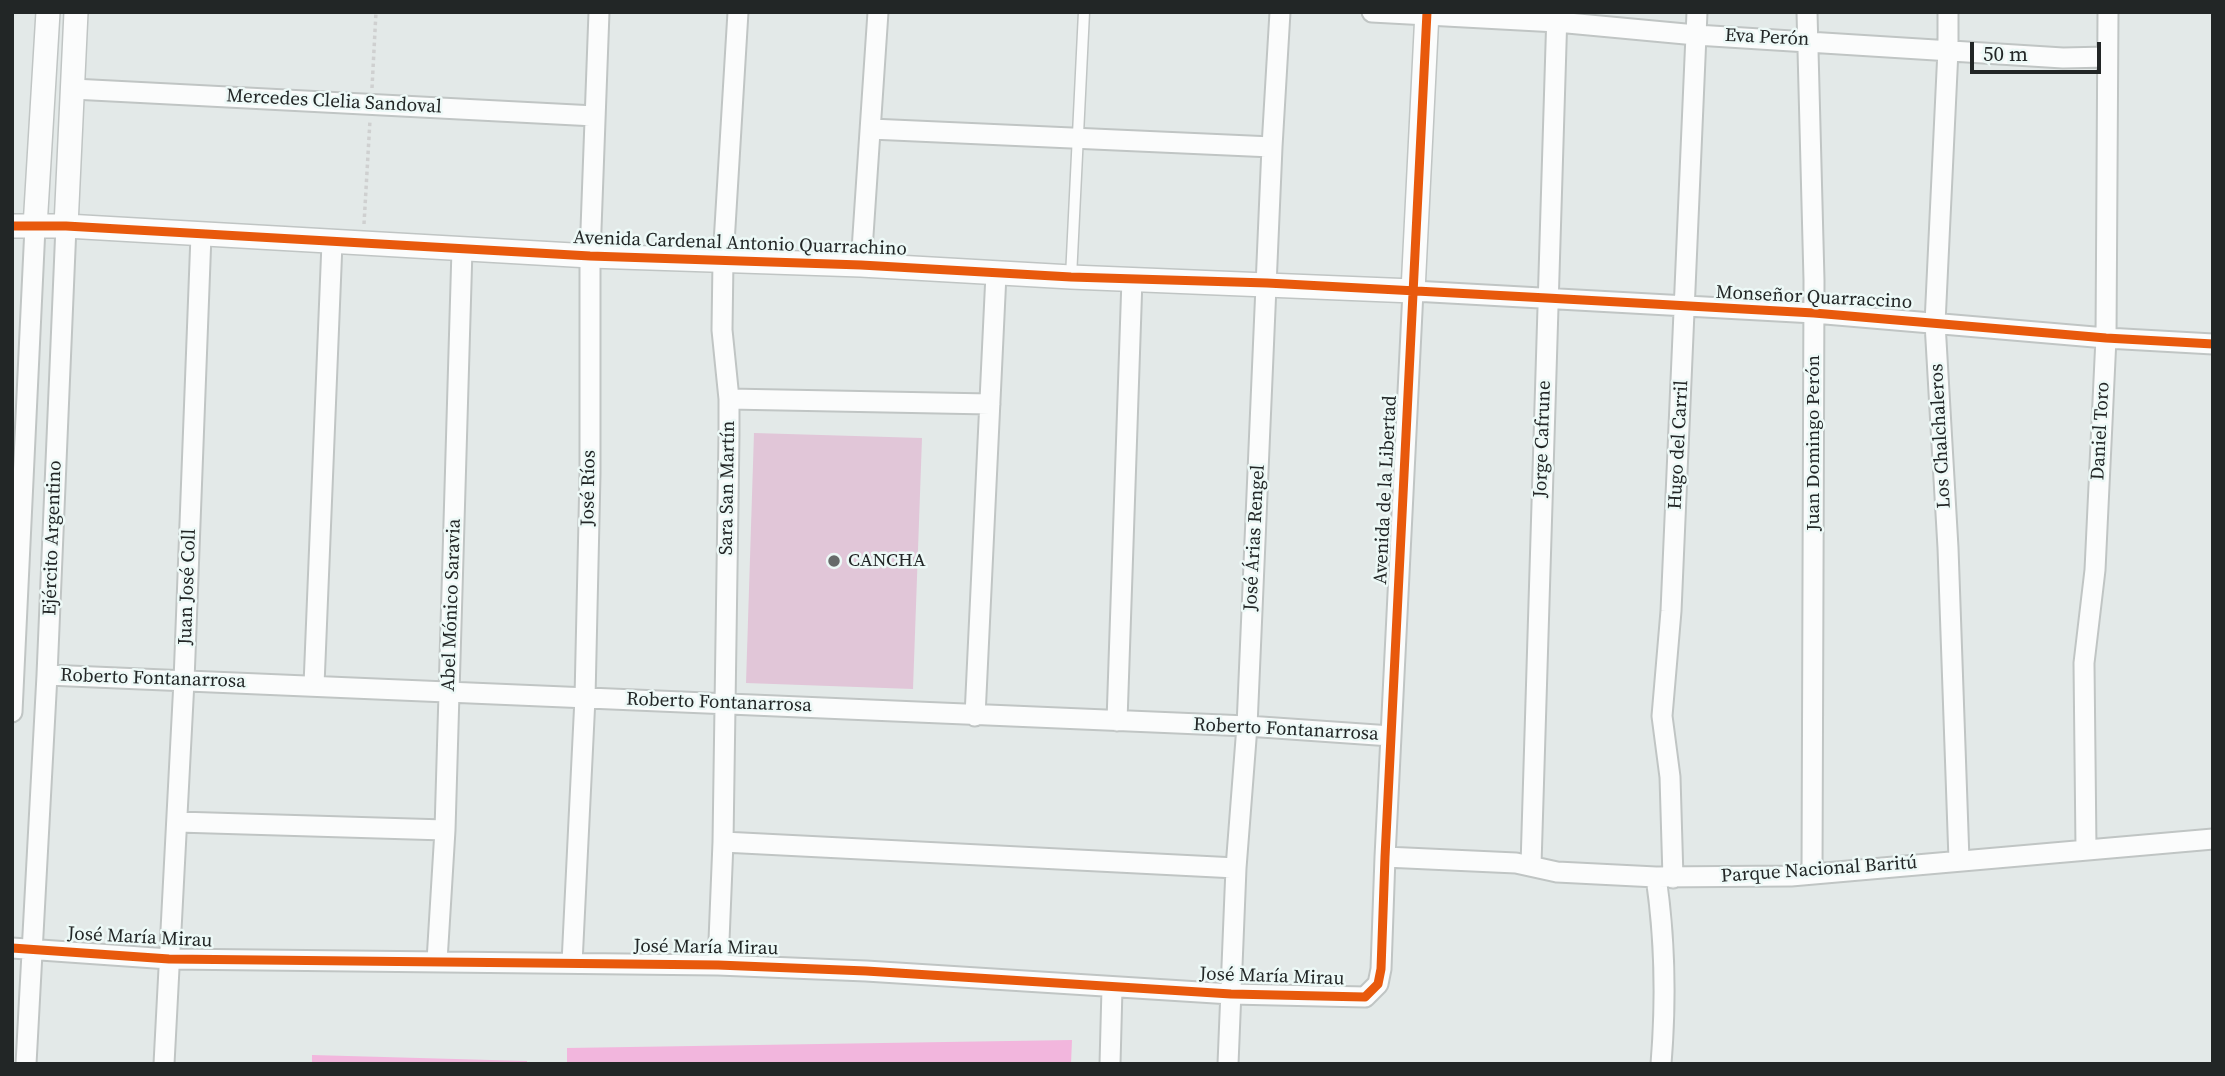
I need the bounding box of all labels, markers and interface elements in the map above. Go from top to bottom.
street label: Eva Perón [1724,24,1810,52]
scale bar [1973,28,2104,72]
text: 50 m [1983,39,2028,68]
street label: Mercedes Clelia Sandoval [226,85,442,119]
street label: Avenida Cardenal Antonio Quarrachino [573,227,907,261]
street label: Monseñor Quarraccino [1715,281,1913,315]
street label: Juan Domingo Perón [1803,355,1825,531]
street label: Los Chalchaleros [1926,363,1956,509]
street label: Jorge Cafrune [1530,380,1556,498]
street label: Hugo del Carril [1664,380,1694,510]
street label: Daniel Toro [2087,381,2115,481]
street label: Avenida de la Libertad [1370,395,1402,585]
street label: Sara San Martín [715,421,741,555]
street label: José Ríos [577,450,601,526]
street label: Ejército Argentino [39,460,67,616]
street label: José Árias Rengel [1240,464,1270,612]
street label: Abel Mónico Saravia [438,518,466,692]
street label: Juan José Coll [175,529,201,645]
place label: CANCHA [848,550,926,572]
marker: CANCHA [826,553,842,569]
street label: Roberto Fontanarrosa [60,664,246,694]
street label: Roberto Fontanarrosa [626,688,812,718]
street label: Roberto Fontanarrosa [1193,714,1379,746]
street label: Parque Nacional Baritú [1720,852,1918,888]
street label: José María Mirau [67,923,213,953]
street label: José María Mirau [633,935,779,961]
street label: José María Mirau [1199,963,1345,991]

